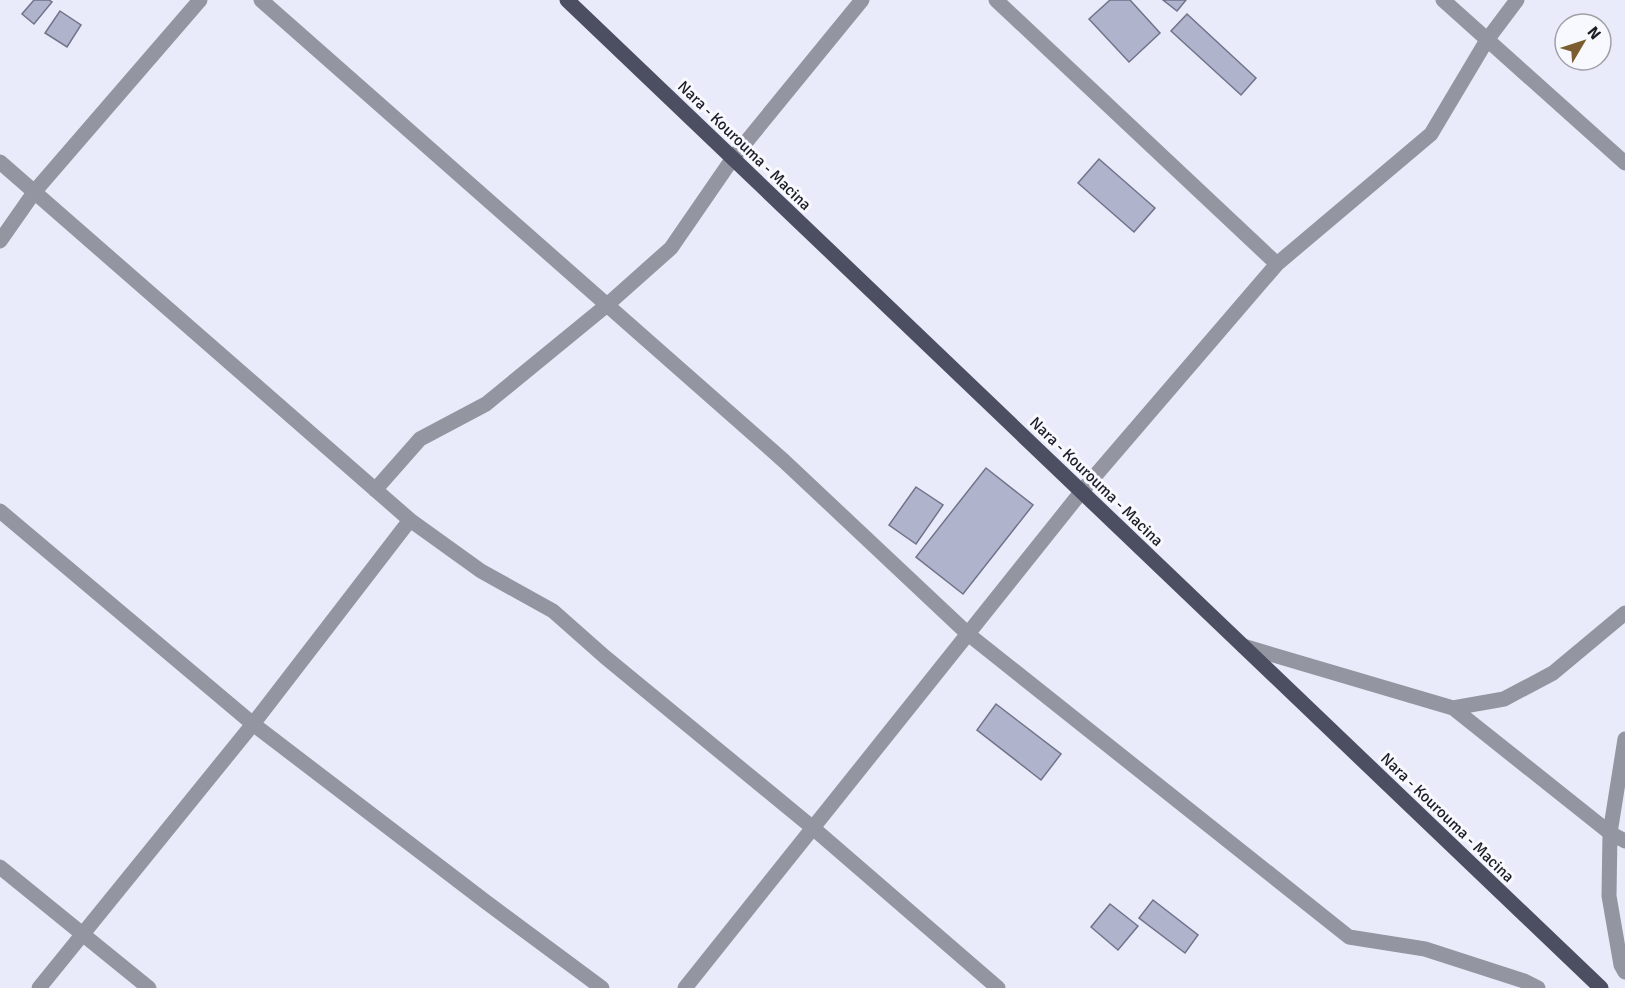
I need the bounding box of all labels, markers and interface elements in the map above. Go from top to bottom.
north arrow [1553,12,1613,72]
text: N [1583,23,1605,44]
street label: Nara - Kourouma - Macina [673,77,815,215]
street label: Nara - Kourouma - Macina [1025,413,1167,551]
street label: Nara - Kourouma - Macina [1376,749,1518,887]

